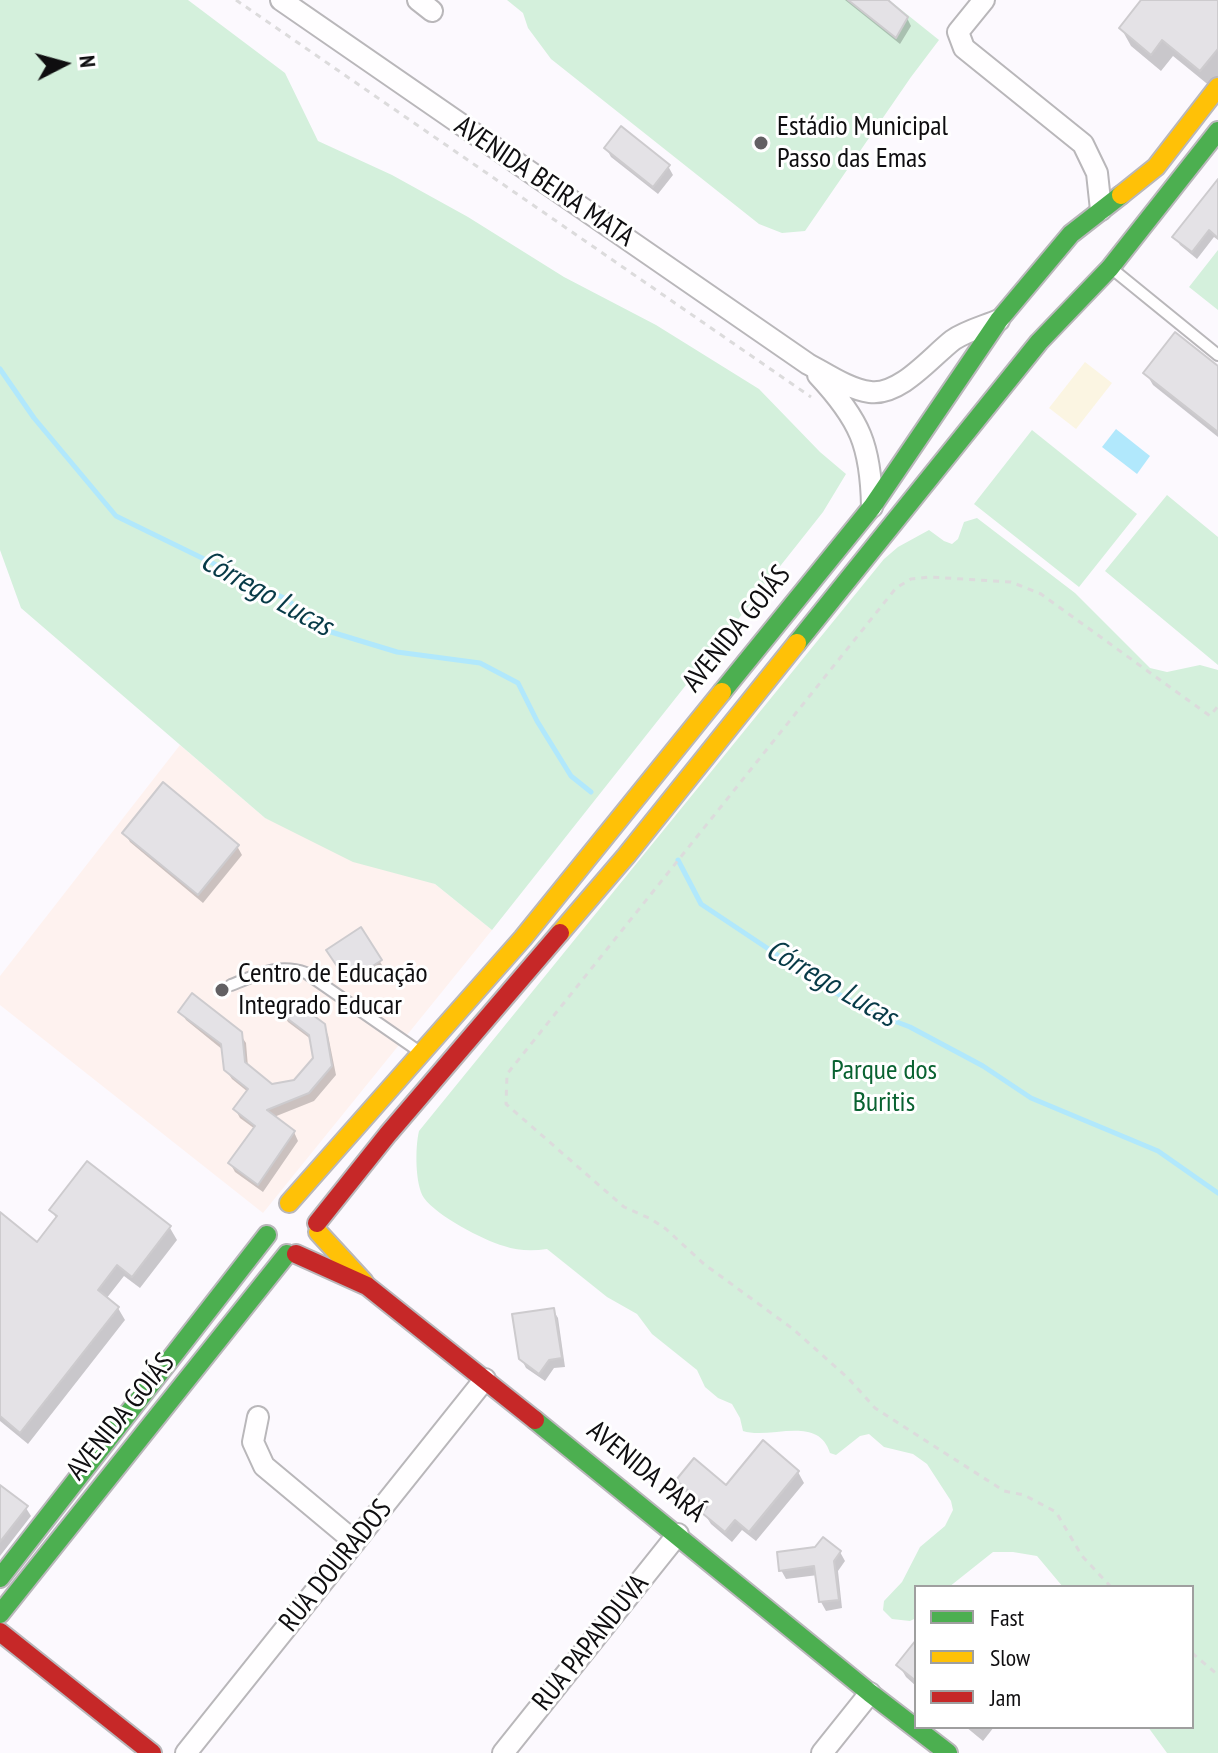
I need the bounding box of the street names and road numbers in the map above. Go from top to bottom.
street label: AVENIDA BEIRA MATA [448,110,640,254]
street label: AVENIDA GOIÁS [676,559,798,699]
street label: AVENIDA GOIÁS [60,1347,182,1487]
street label: AVENIDA PARÁ [580,1414,712,1530]
street label: RUA DOURADOS [273,1493,399,1639]
street label: RUA PAPANDUVA [526,1568,656,1718]

